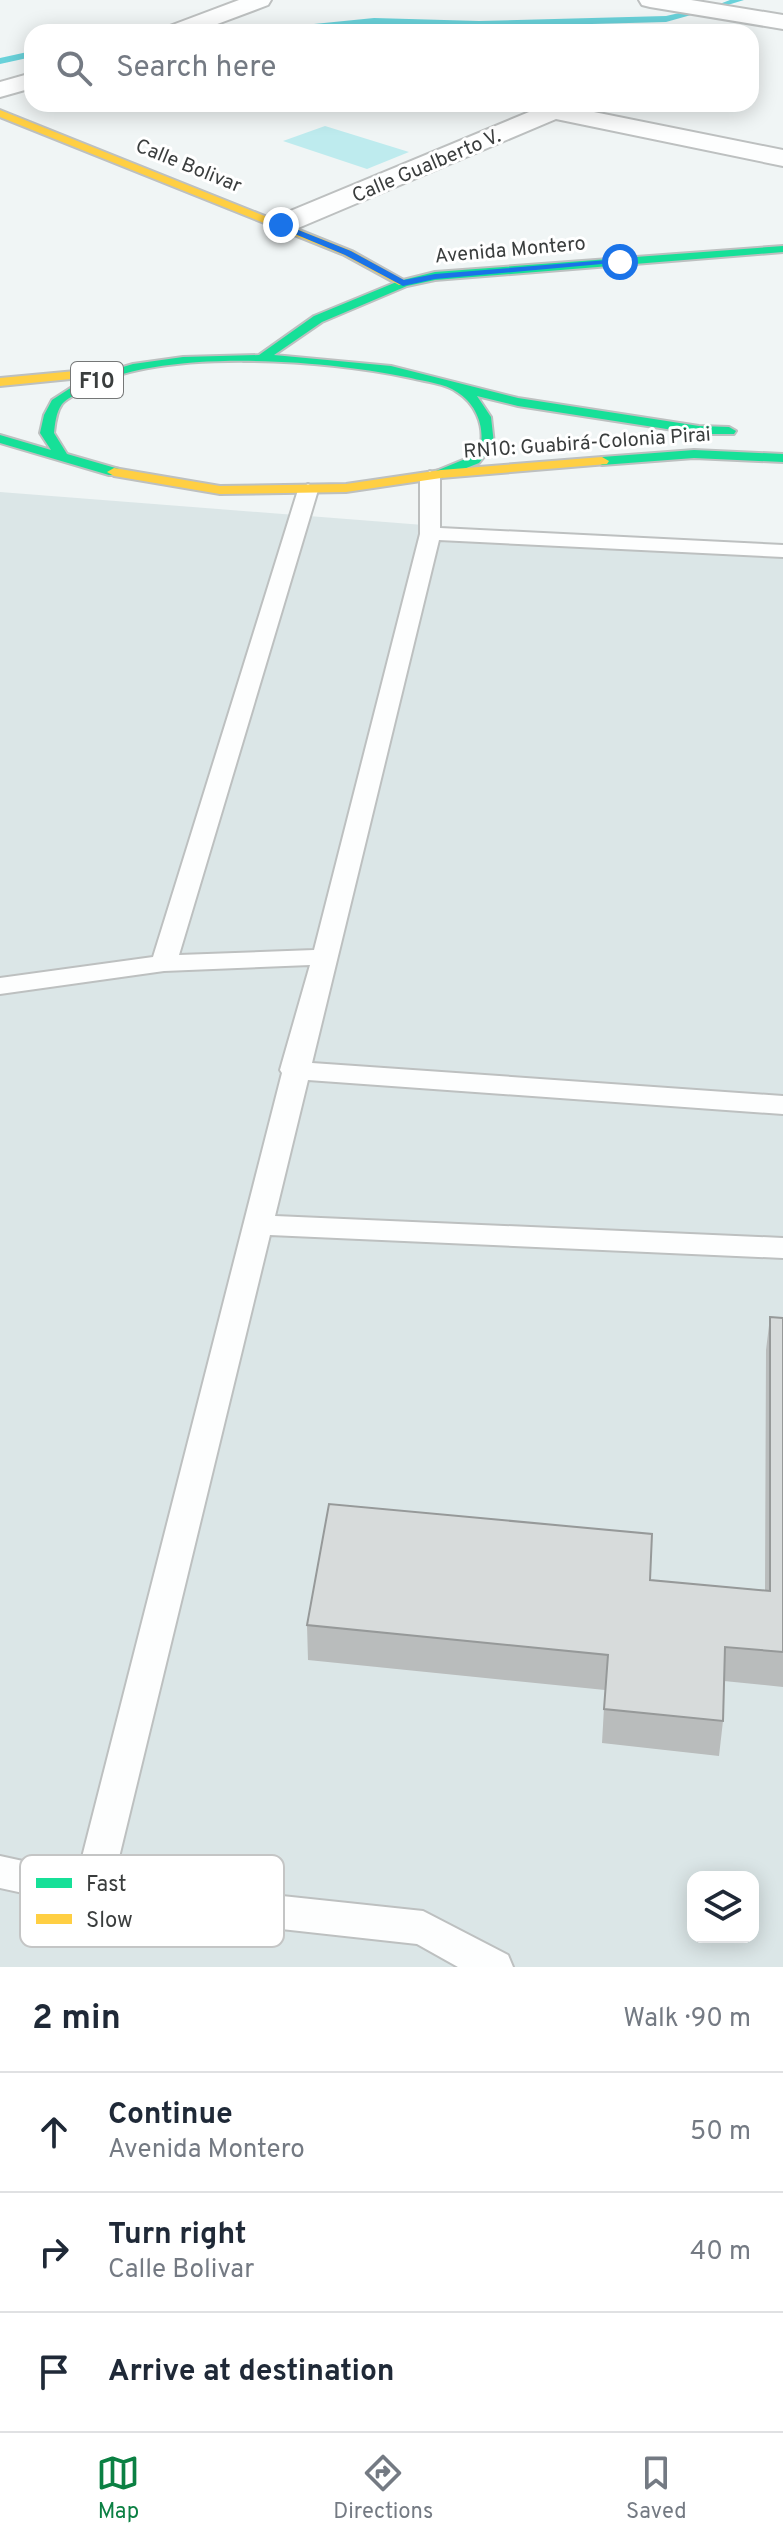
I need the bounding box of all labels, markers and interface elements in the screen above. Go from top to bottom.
search box [24,24,759,112]
icon: search [52,46,96,90]
text: Search here [116,50,276,87]
street label: Calle Gualberto V. [349,124,505,210]
street label: Calle Bolivar [131,134,246,200]
route end [263,207,299,243]
street label: Avenida Montero [434,231,587,271]
route start [602,244,638,280]
road number: F10 [71,362,123,398]
street label: RN10: Guabirá-Colonia Pirai [463,422,712,466]
legend [20,1855,284,1947]
map controls [687,1871,759,1943]
button: layers [687,1871,759,1943]
text: Fast [86,1872,127,1899]
text: Slow [86,1908,133,1935]
text: 2 min [32,1998,121,2041]
text: Walk · 90 m [623,2003,751,2036]
text: Continue [108,2097,233,2134]
icon: ahead [32,2110,76,2154]
text: 50 m [690,2116,751,2149]
text: Avenida Montero [108,2134,305,2167]
text: Turn right [108,2217,246,2254]
icon: right [32,2230,76,2274]
text: 40 m [690,2236,751,2269]
text: Calle Bolivar [108,2254,254,2287]
icon: arrive [32,2350,76,2394]
text: Arrive at destination [108,2354,394,2391]
tab: Map [96,2451,140,2526]
tab: Directions [333,2451,433,2526]
tab: Saved [626,2451,687,2526]

